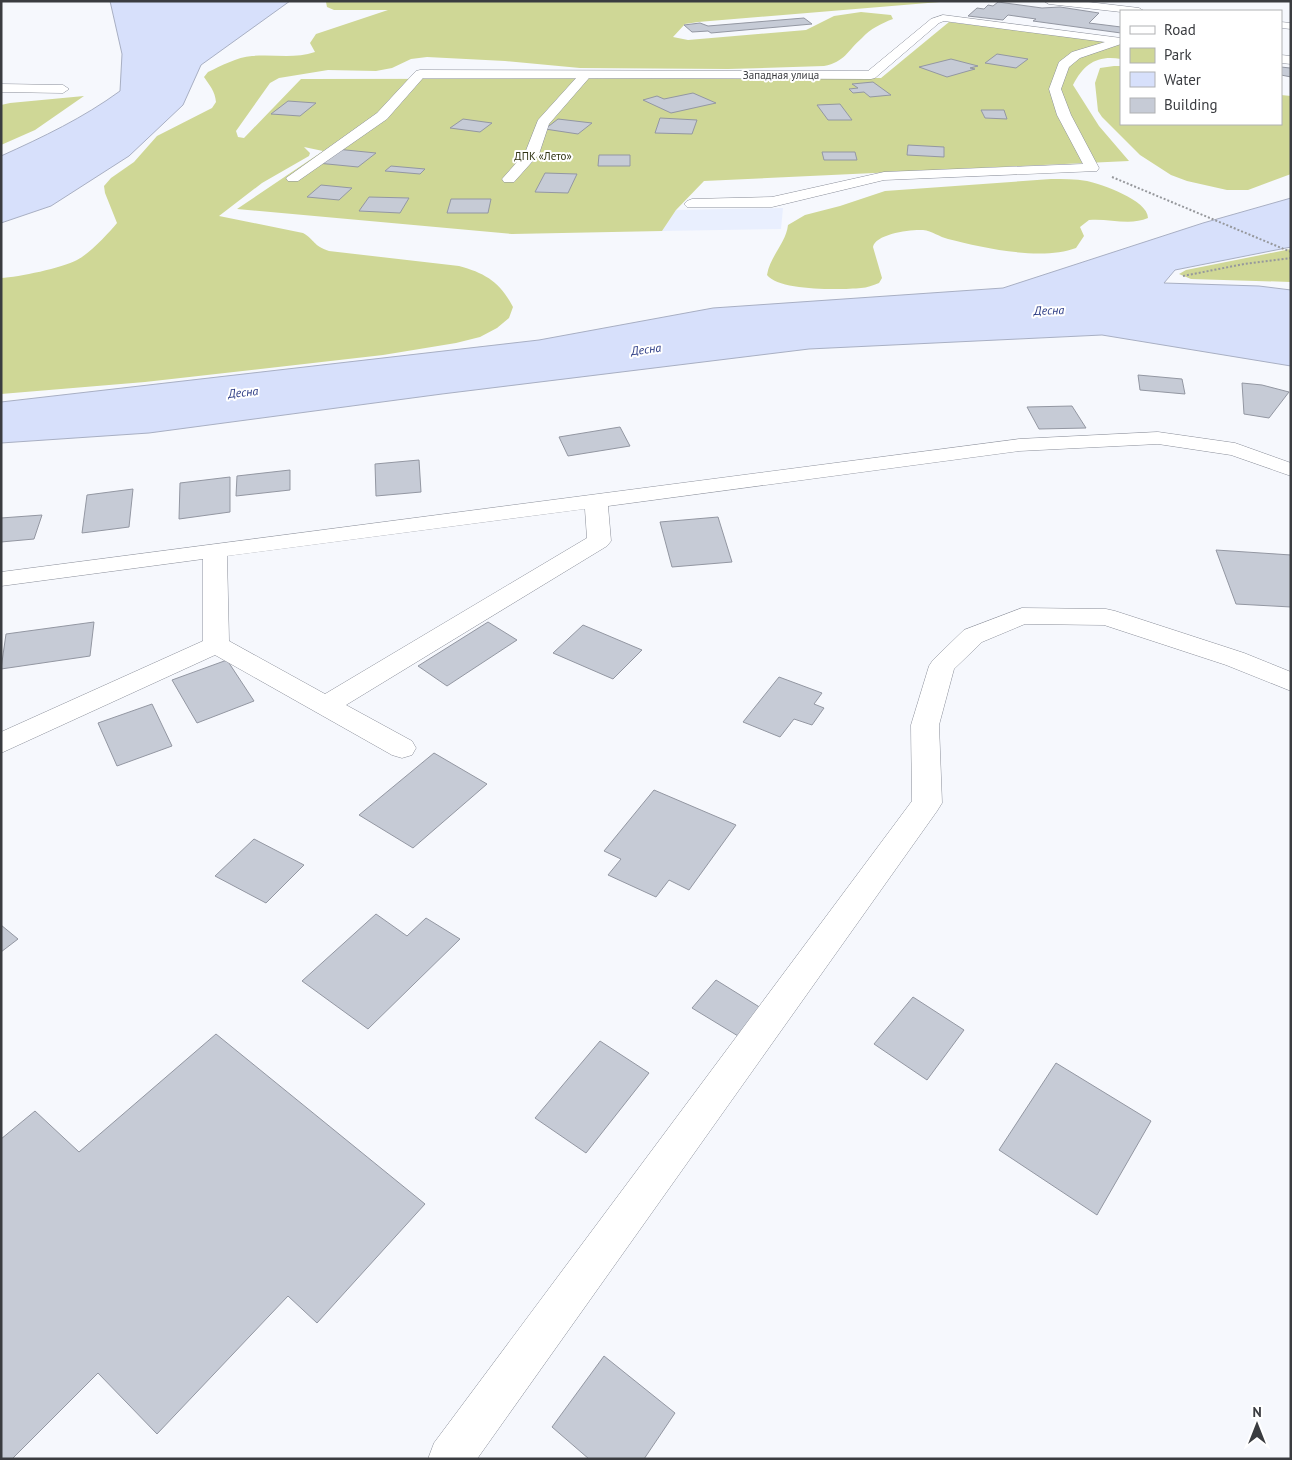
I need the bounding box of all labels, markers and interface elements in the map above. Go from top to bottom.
legend [1120,10,1282,125]
text: Road [1164,20,1196,39]
text: Park [1164,45,1192,64]
street label: Западная улица [743,68,819,82]
text: Water [1164,70,1201,89]
text: Building [1164,95,1218,114]
park label: ДПК «Лето» [514,149,572,163]
water label: Десна [1033,302,1065,318]
water label: Десна [629,340,662,358]
water label: Десна [226,383,259,401]
north arrow [1232,1400,1282,1450]
text: N [1252,1403,1262,1421]

